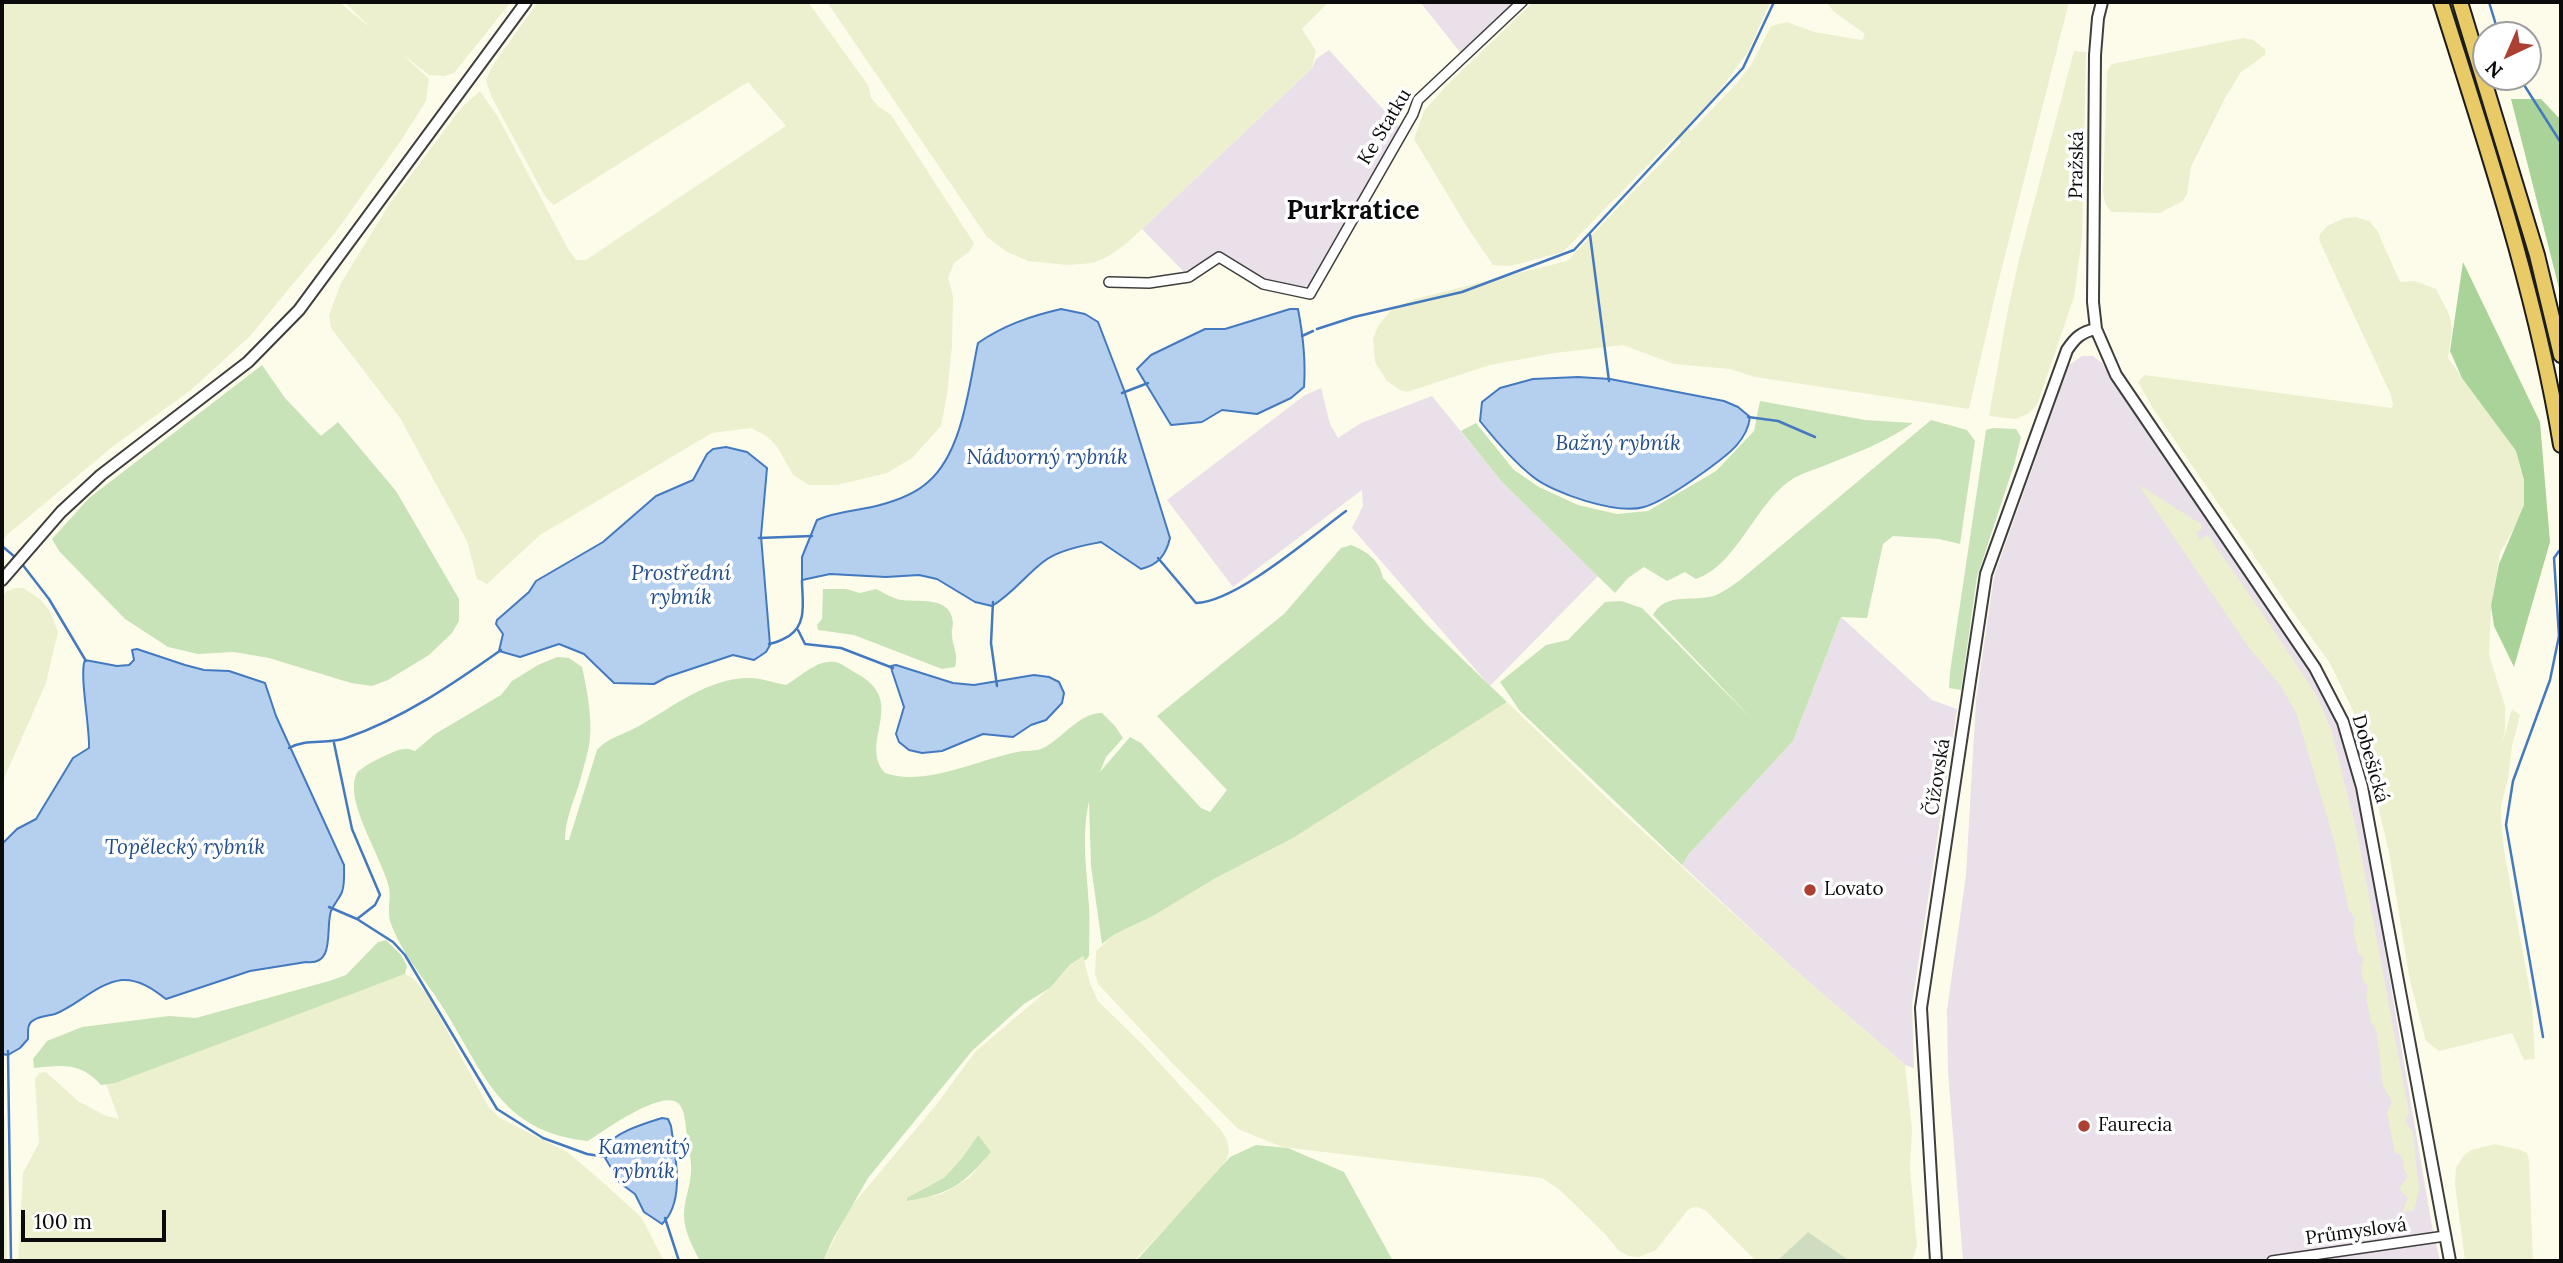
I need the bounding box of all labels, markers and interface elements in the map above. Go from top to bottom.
north arrow [2472,21,2542,91]
text: N [2480,56,2507,83]
street label: Ke Statku [1353,85,1417,169]
street label: Pražská [2065,131,2089,199]
district label: Purkratice [1287,196,1419,228]
water label: Bažný rybník [1555,431,1681,457]
water label: Nádvorný rybník [966,445,1128,471]
water label: Prostřední rybník [631,561,731,611]
street label: Dobešická [2347,712,2393,806]
street label: Čížovská [1921,737,1955,817]
water label: Topělecký rybník [105,835,265,861]
place label: Lovato [1824,879,1884,901]
marker: Lovato [1802,882,1818,898]
place label: Faurecia [2098,1115,2172,1137]
marker: Faurecia [2076,1118,2092,1134]
water label: Kamenitý rybník [598,1135,690,1185]
scale bar [24,1196,170,1240]
text: 100 m [34,1208,92,1235]
street label: Průmyslová [2304,1214,2408,1250]

